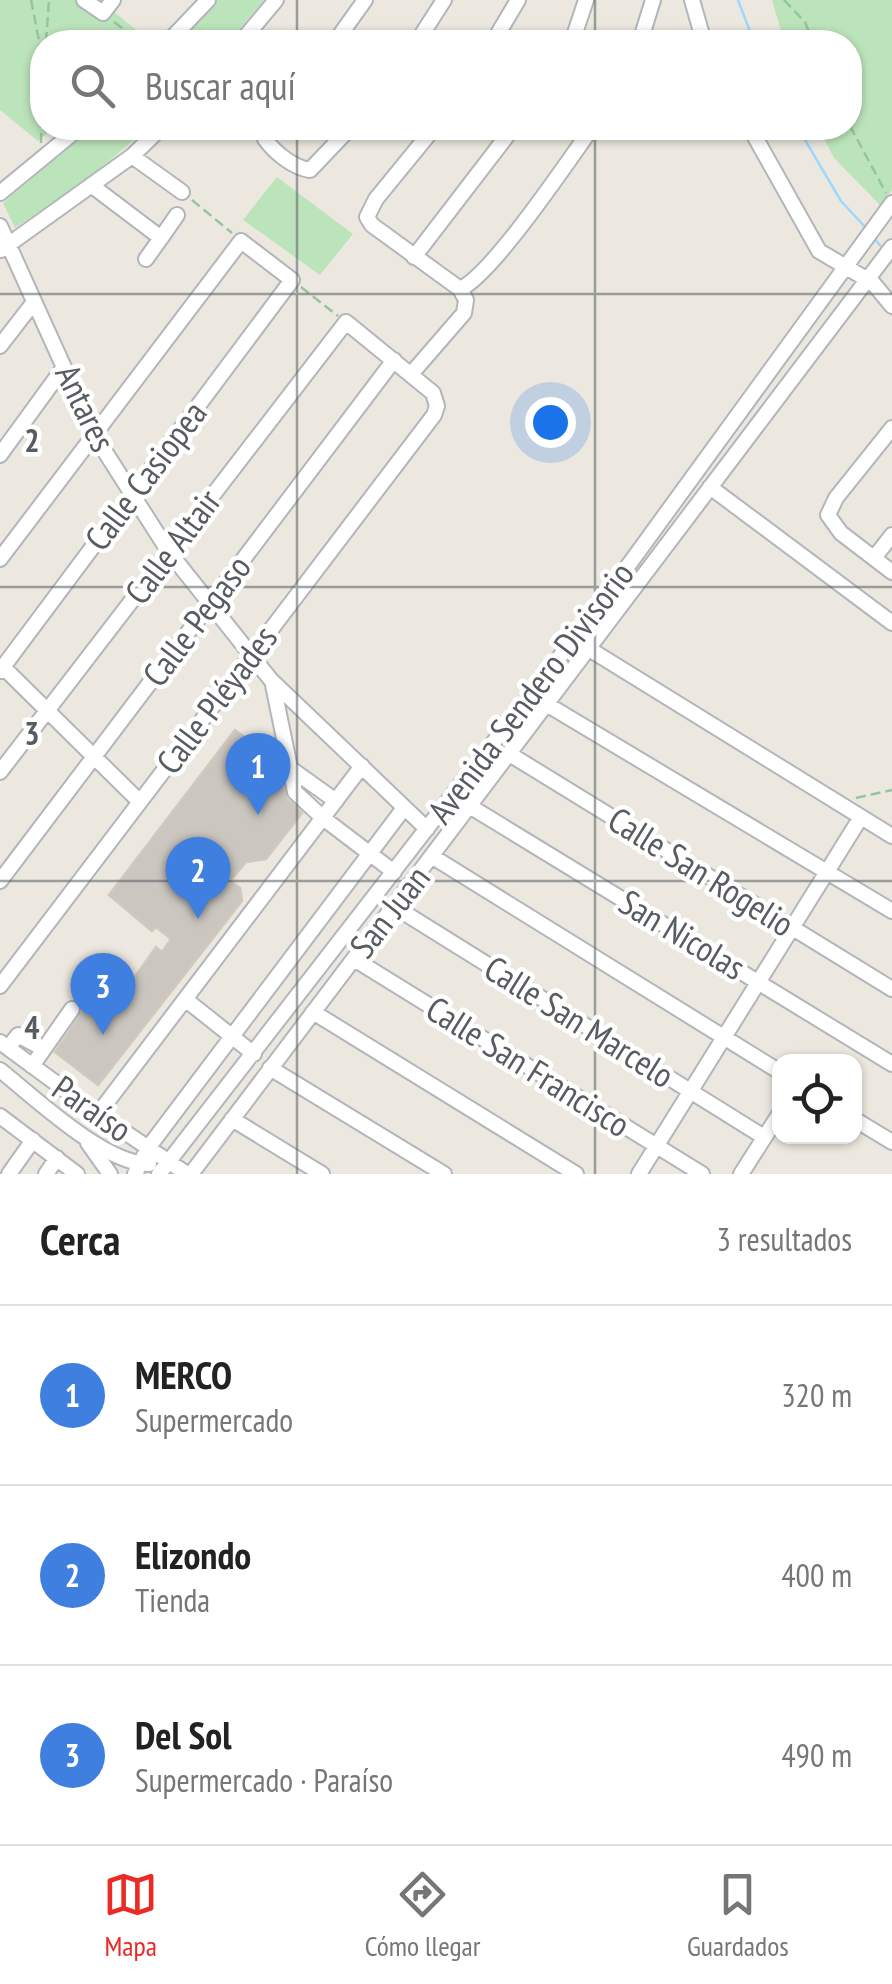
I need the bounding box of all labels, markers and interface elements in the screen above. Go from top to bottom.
search box [30,30,862,140]
icon: search [65,58,120,113]
text: Buscar aquí [145,61,296,110]
street label: Antares [45,356,127,459]
street label: Calle Casiopea [74,391,216,559]
your location [525,397,576,448]
text: 2 [24,419,40,461]
street label: Calle Altair [114,479,231,613]
street label: Calle Pegaso [132,546,261,695]
street label: Avenida Sendero Divisorio [417,552,644,832]
street label: Calle Pléyades [145,616,287,783]
text: 3 [24,712,40,754]
pin: 1 [226,732,290,815]
street label: Calle San Rogelio [600,796,803,946]
pin: 2 [166,836,230,919]
street label: San Juan [339,856,440,967]
street label: San Nicolas [611,879,754,990]
street label: Calle San Marcelo [476,945,683,1098]
pin: 3 [70,952,136,1035]
street label: Calle San Francisco [418,985,639,1147]
text: 4 [24,1006,40,1048]
map controls [772,1054,862,1144]
button: locate [772,1054,862,1144]
street label: Paraíso [44,1064,141,1152]
text: Cerca [40,1212,120,1267]
text: 3 resultados [717,1218,852,1260]
text: MERCO [135,1350,232,1399]
text: 1 [65,1374,80,1416]
text: 320 m [781,1374,852,1416]
text: Supermercado [135,1399,293,1441]
text: Elizondo [135,1530,251,1579]
text: 2 [65,1554,80,1596]
text: 400 m [781,1554,852,1596]
text: Tienda [135,1579,210,1621]
text: Del Sol [135,1710,231,1759]
text: 3 [65,1734,80,1776]
text: 490 m [781,1734,852,1776]
text: Supermercado · Paraíso [135,1759,393,1801]
tab: Mapa [103,1867,158,1964]
tab: Cómo llegar [365,1867,480,1964]
tab: Guardados [687,1867,789,1964]

